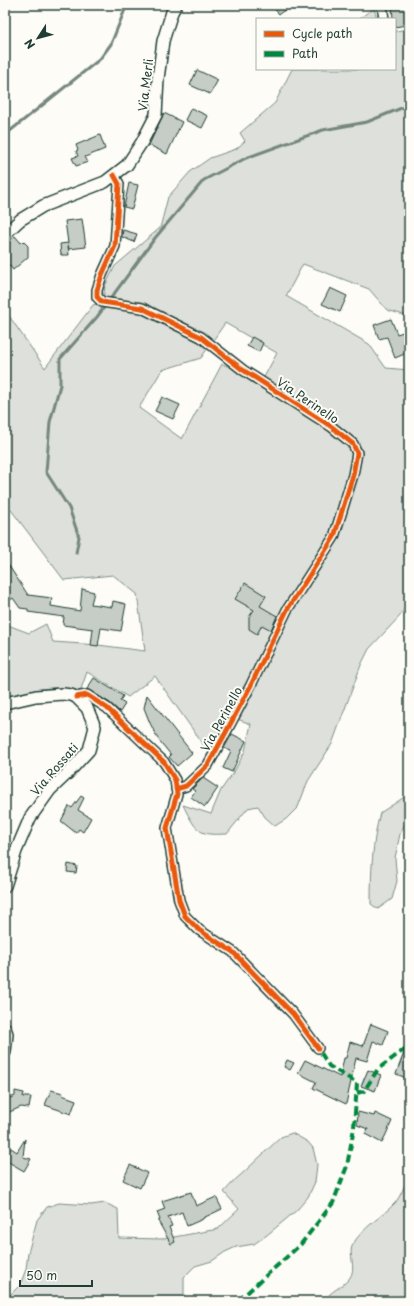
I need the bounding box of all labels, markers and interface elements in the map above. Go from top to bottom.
north arrow [18,18,58,58]
legend [256,18,396,70]
text: Cycle path [292,24,353,42]
text: N [20,35,39,53]
text: Path [292,44,318,62]
street label: Via Merli [133,58,157,112]
street label: Via Perinello [273,372,343,428]
street label: Via Perinello [196,683,246,755]
street label: Via Rossati [26,739,82,799]
scale bar [20,1262,92,1288]
text: 50 m [26,1266,57,1284]

